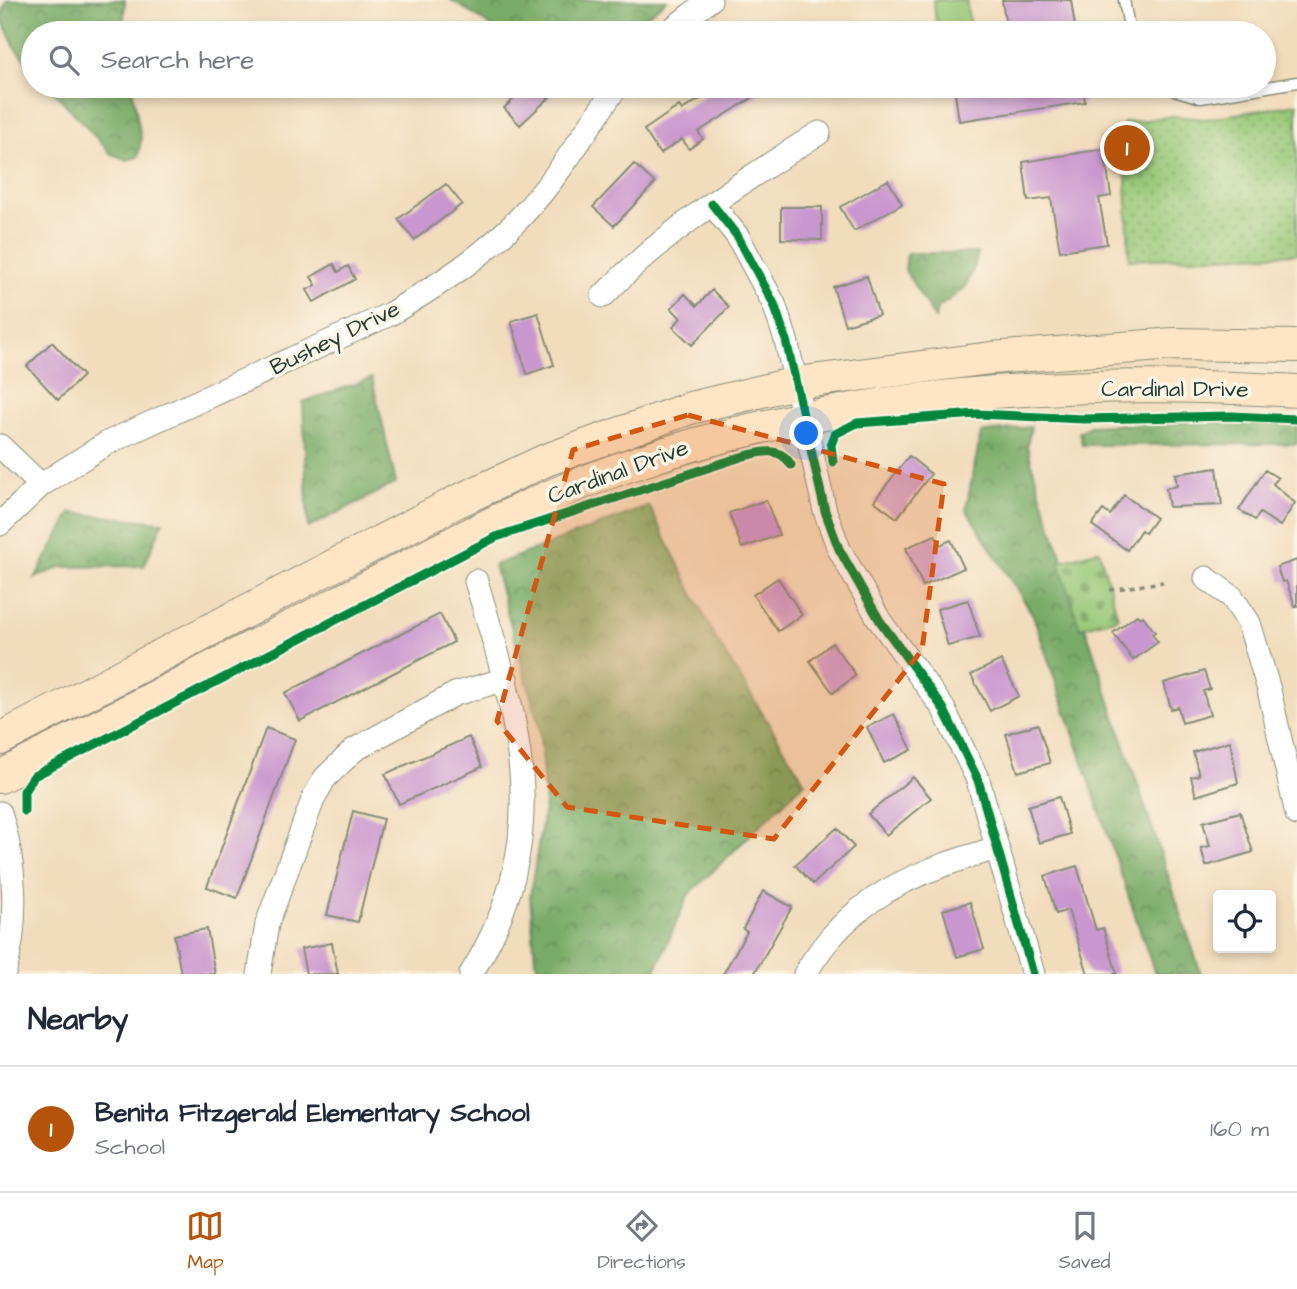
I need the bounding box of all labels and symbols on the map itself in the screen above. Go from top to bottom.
pin: 1 [1104,122,1150,174]
street label: Bushey Drive [265,293,406,384]
street label: Cardinal Drive [1101,373,1249,405]
your location [789,416,823,450]
street label: Cardinal Drive [543,432,693,512]

